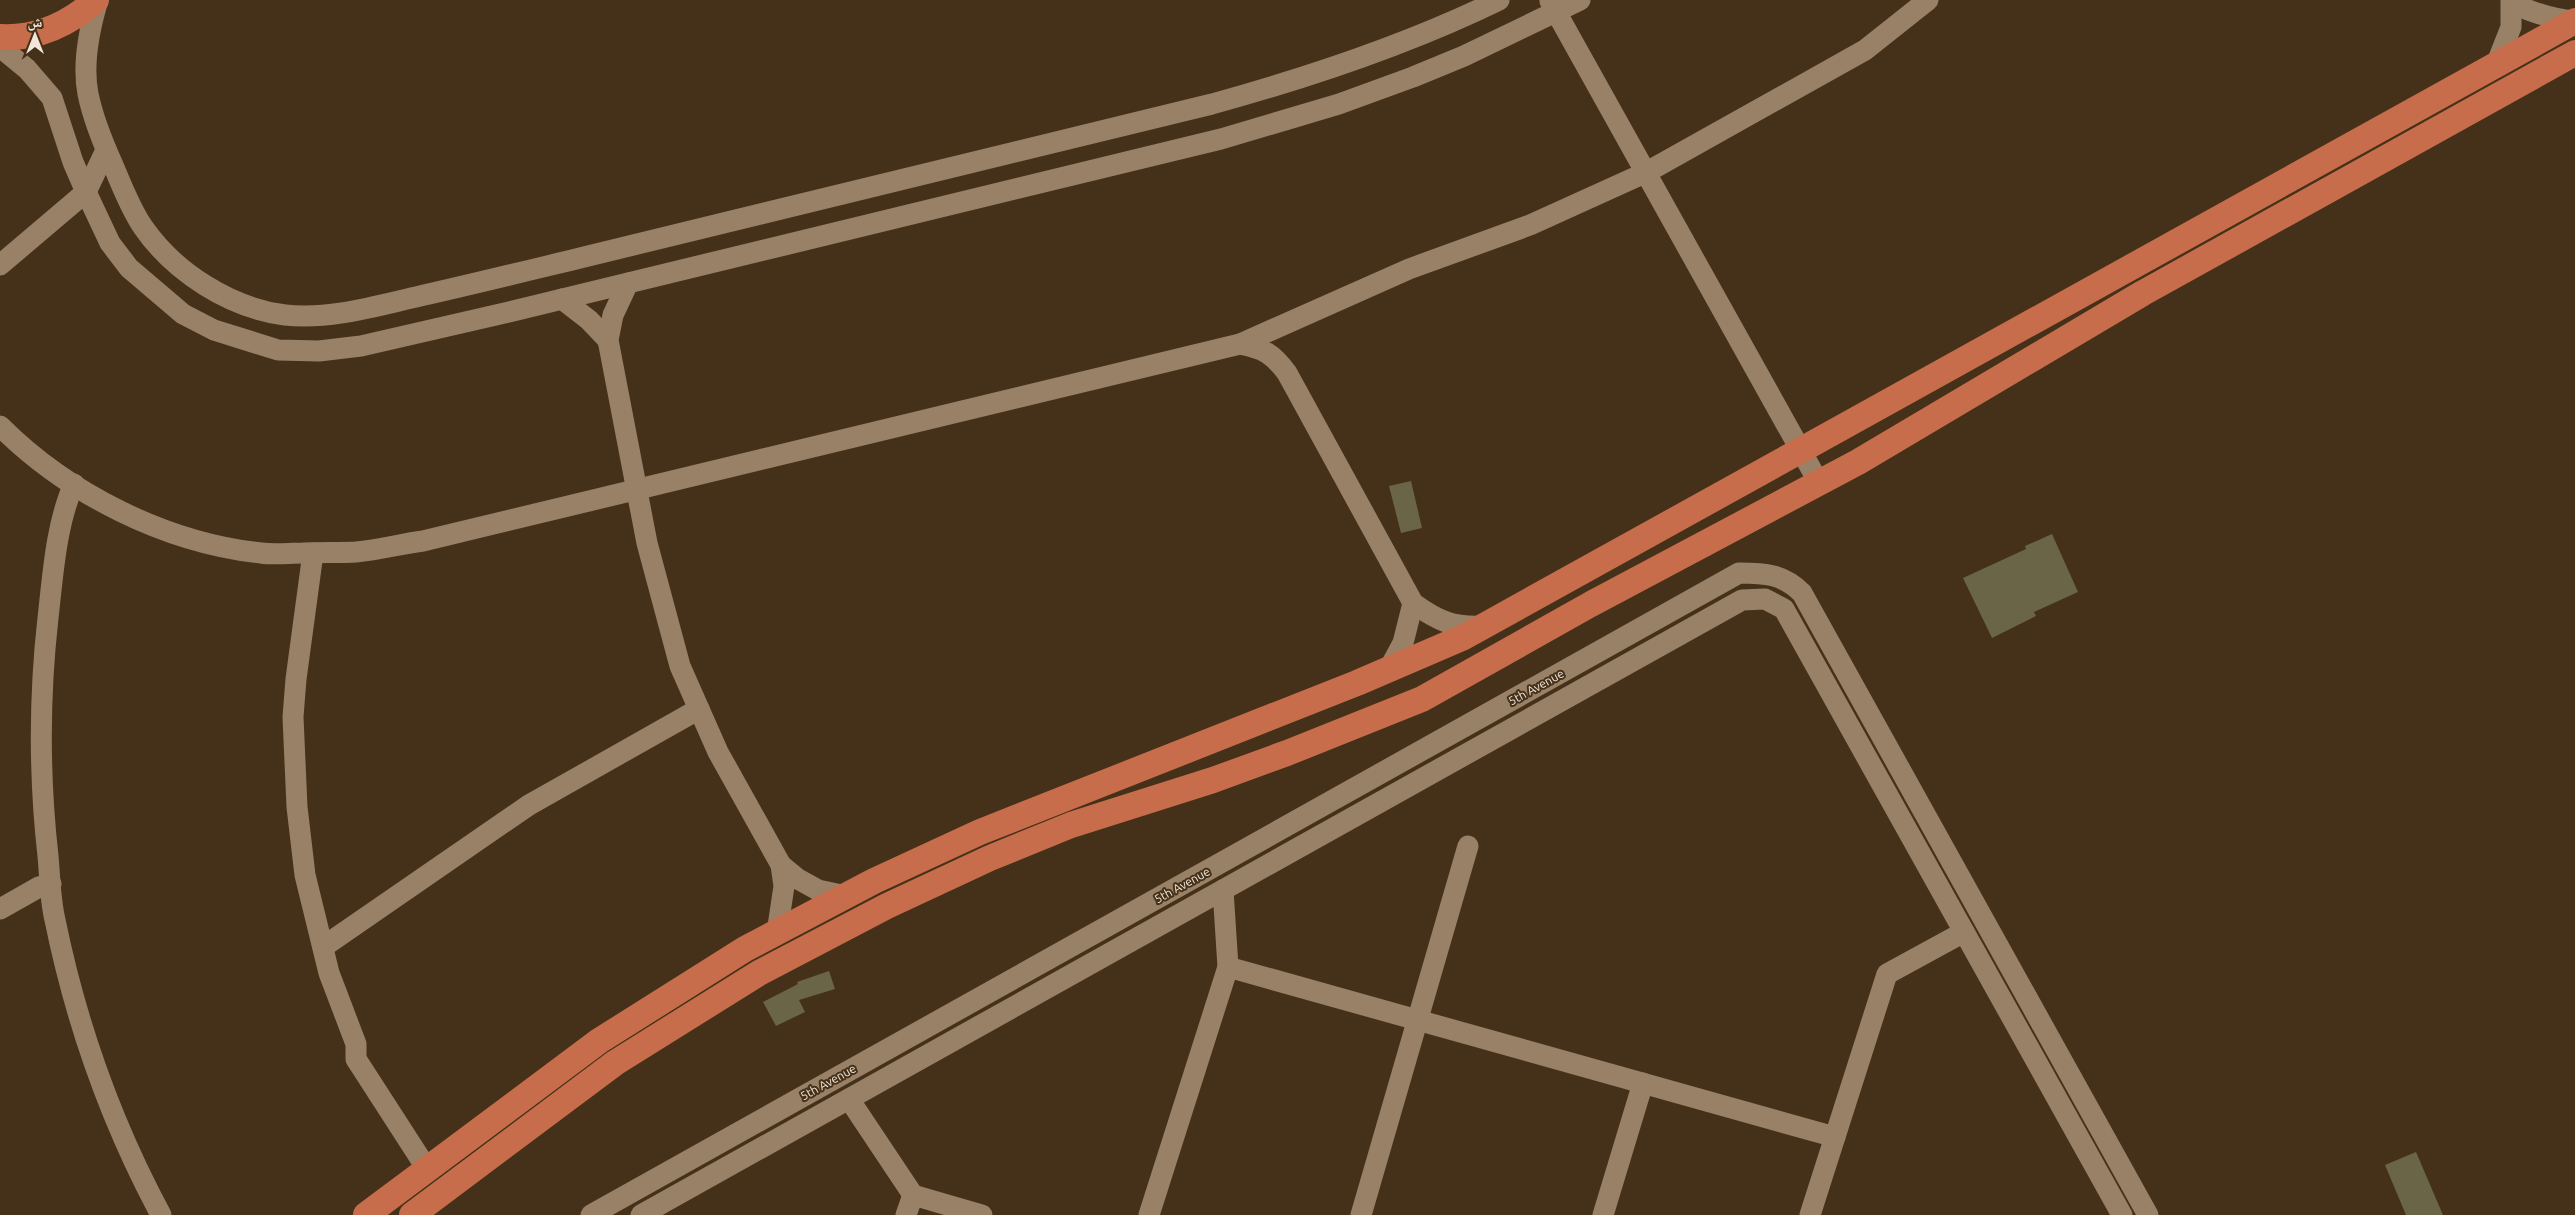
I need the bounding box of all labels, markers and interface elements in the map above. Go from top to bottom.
north arrow [10,10,60,60]
text: ش [28,14,43,31]
street label: 5th Avenue [1506,666,1566,708]
street label: 5th Avenue [1152,864,1212,906]
street label: 5th Avenue [798,1061,858,1103]

